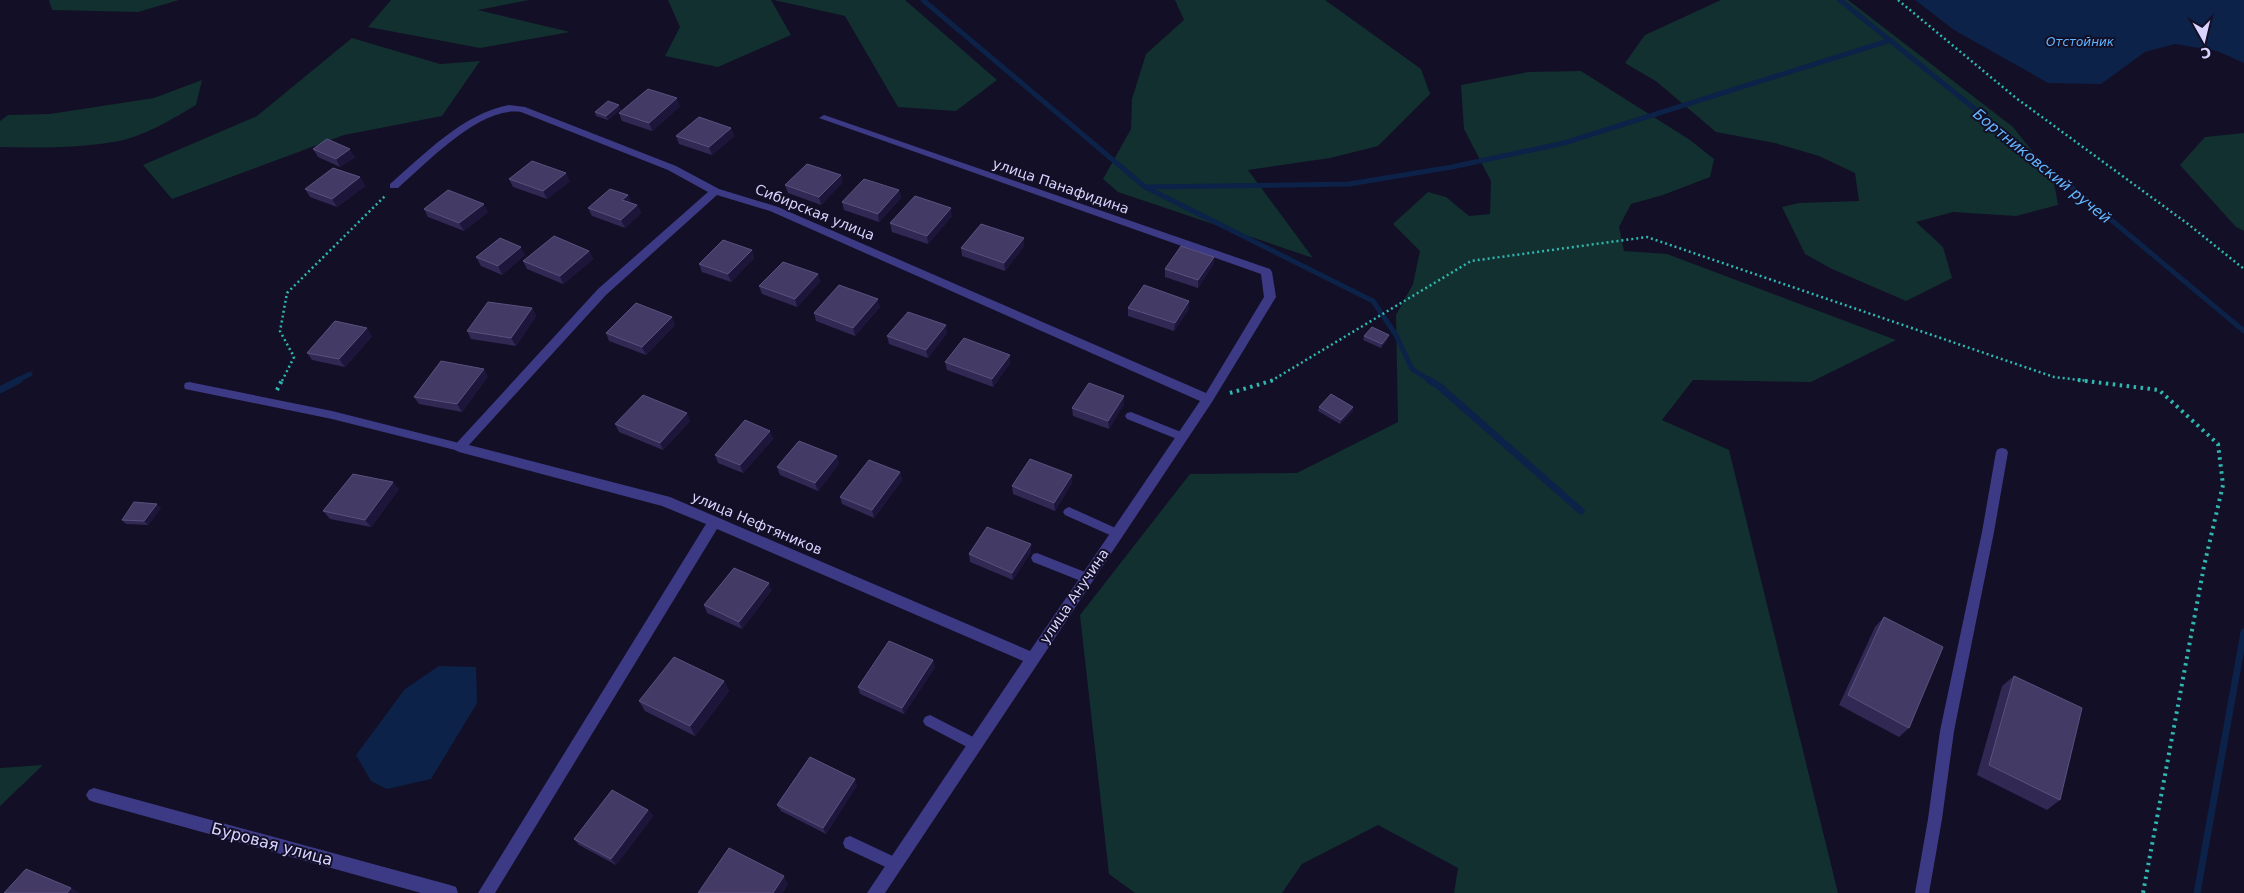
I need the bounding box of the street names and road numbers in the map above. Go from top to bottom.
street label: улица Панафидина [991,155,1131,217]
street label: Сибирская улица [753,181,877,243]
street label: улица Нефтяников [689,488,825,558]
street label: улица Анучина [1036,546,1112,646]
street label: Буровая улица [209,819,335,869]

